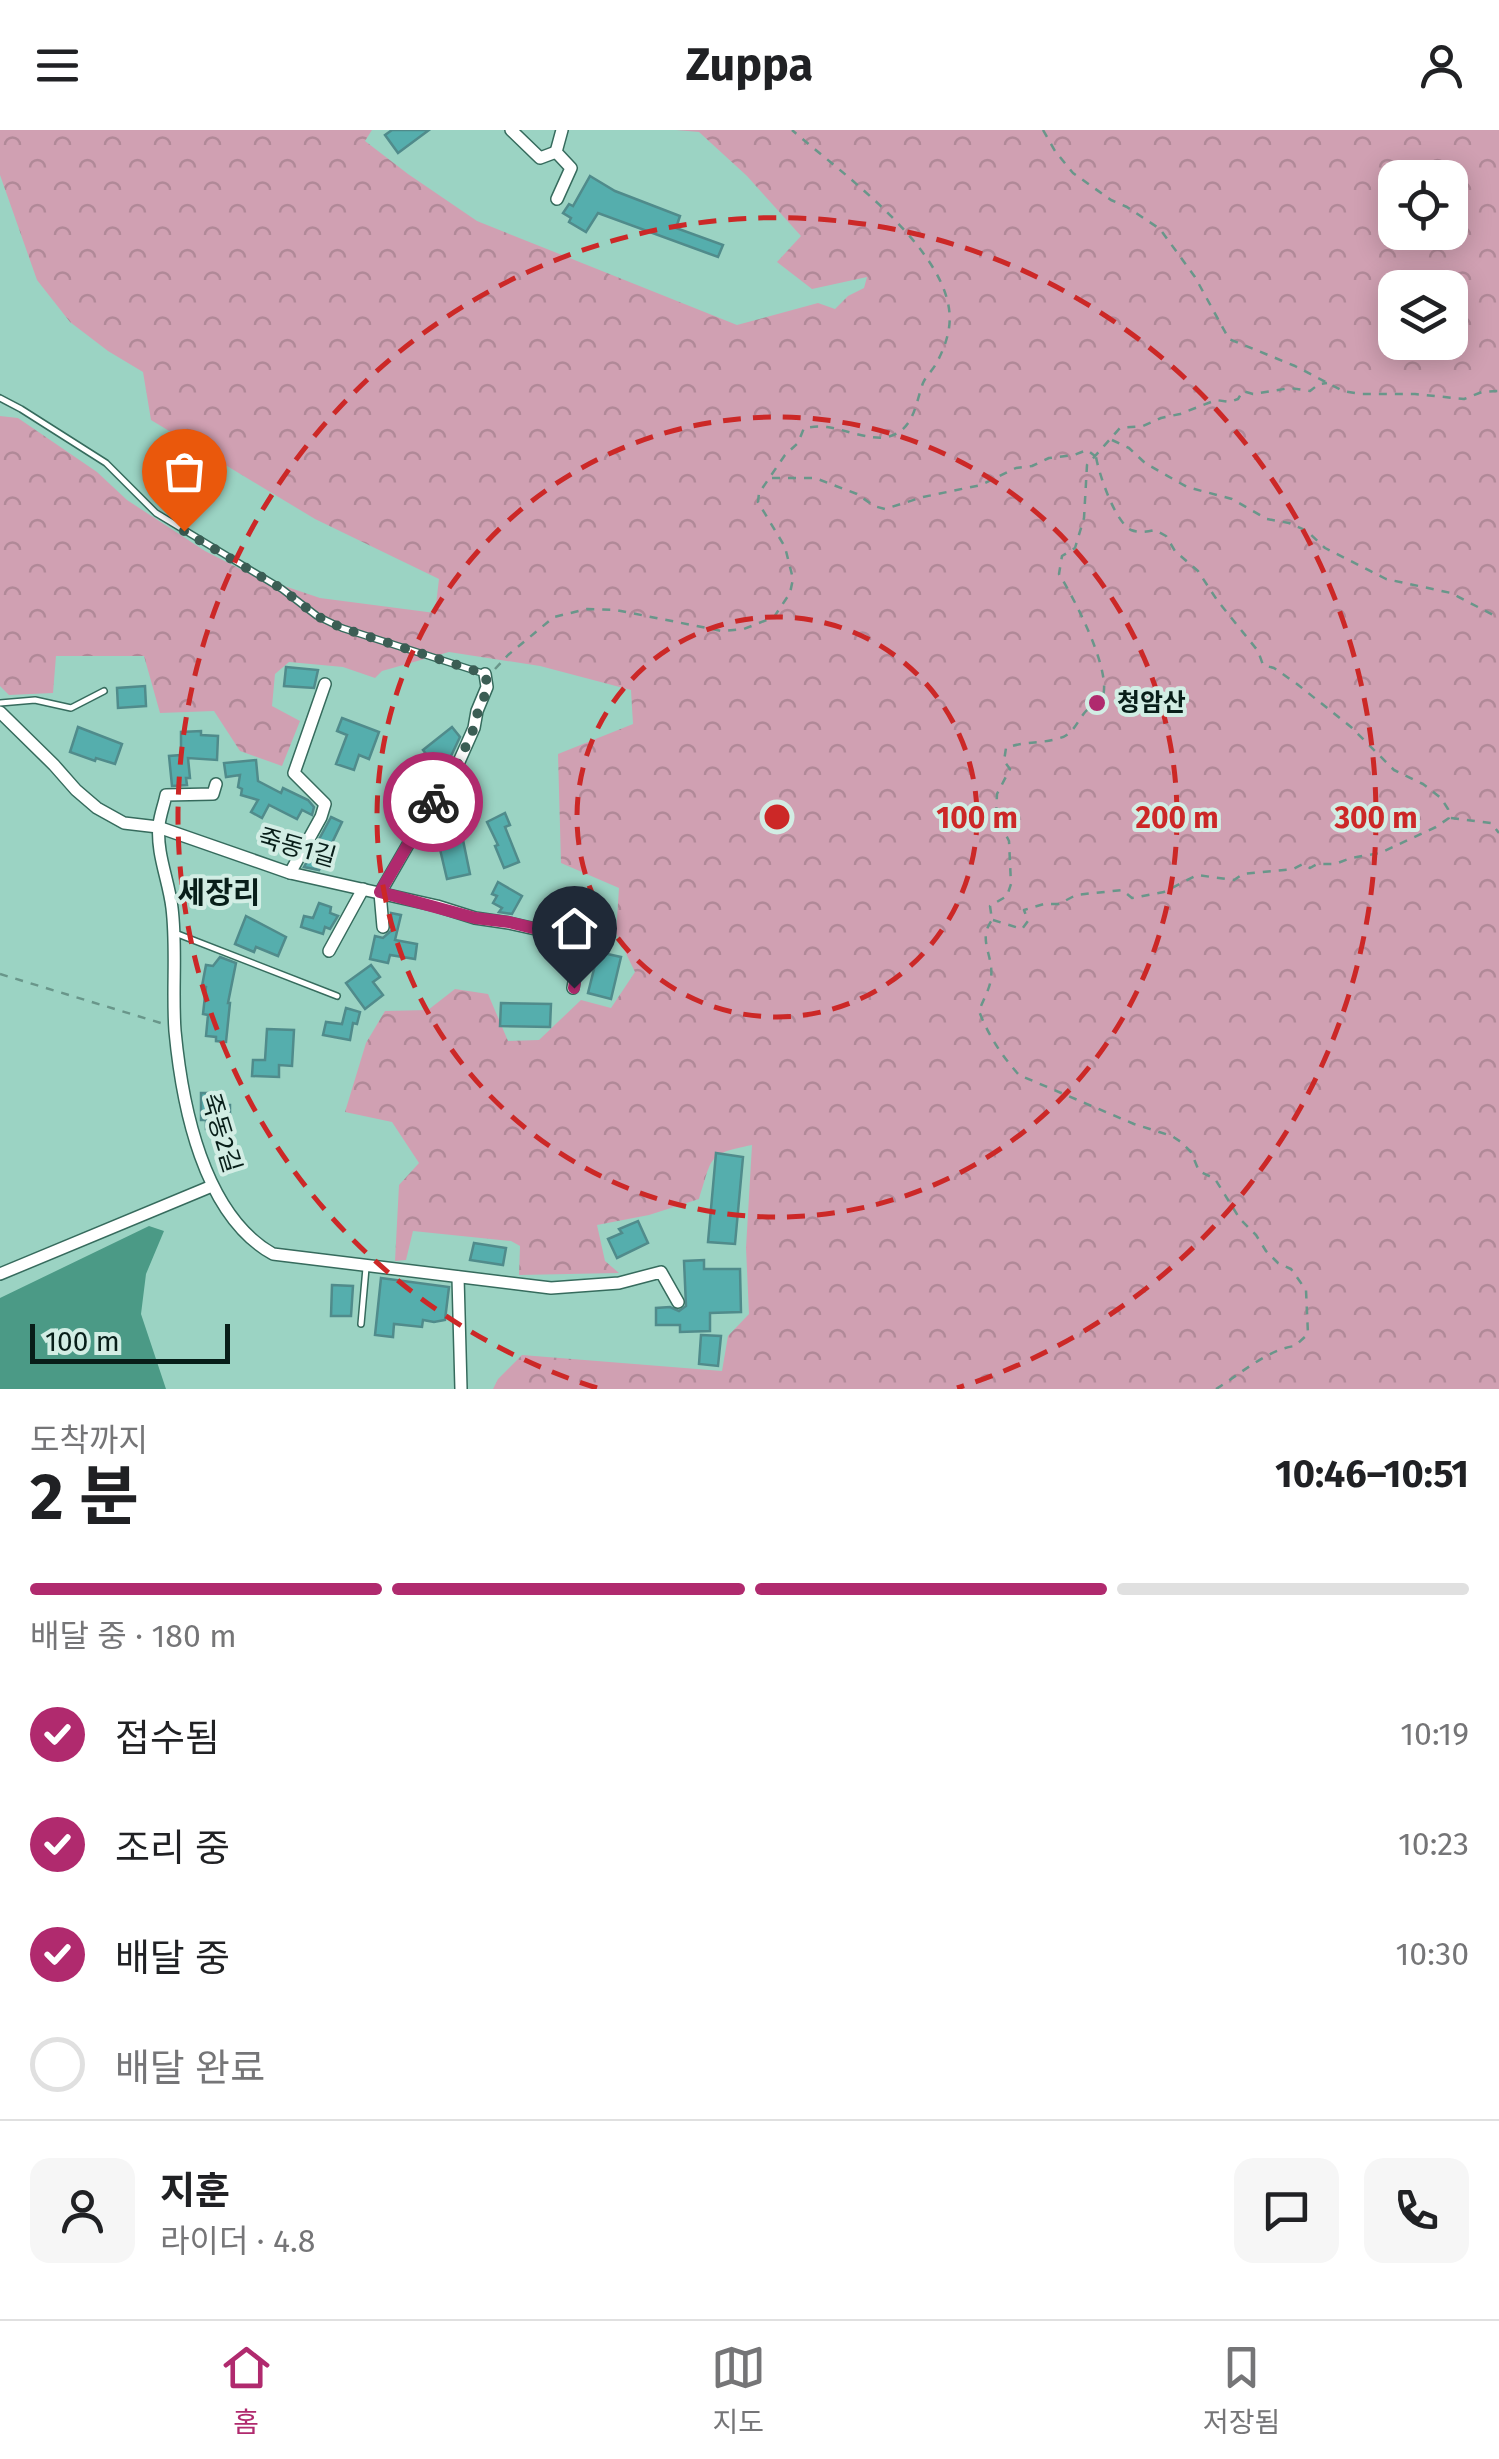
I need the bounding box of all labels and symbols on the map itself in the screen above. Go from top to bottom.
pin [142,429,227,532]
place label: 청암산 [1117,688,1186,718]
marker: 청암산 [1086,692,1108,714]
courier [383,752,483,852]
centre of rings [759,799,795,835]
text: 100 m [936,800,1018,836]
text: 200 m [1135,800,1219,836]
text: 300 m [1333,800,1418,836]
street label: 죽동1길 [254,823,340,873]
district label: 세장리 [178,875,260,911]
pin [532,886,617,989]
street label: 죽동2길 [195,1090,247,1176]
scale bar [30,1319,230,1364]

